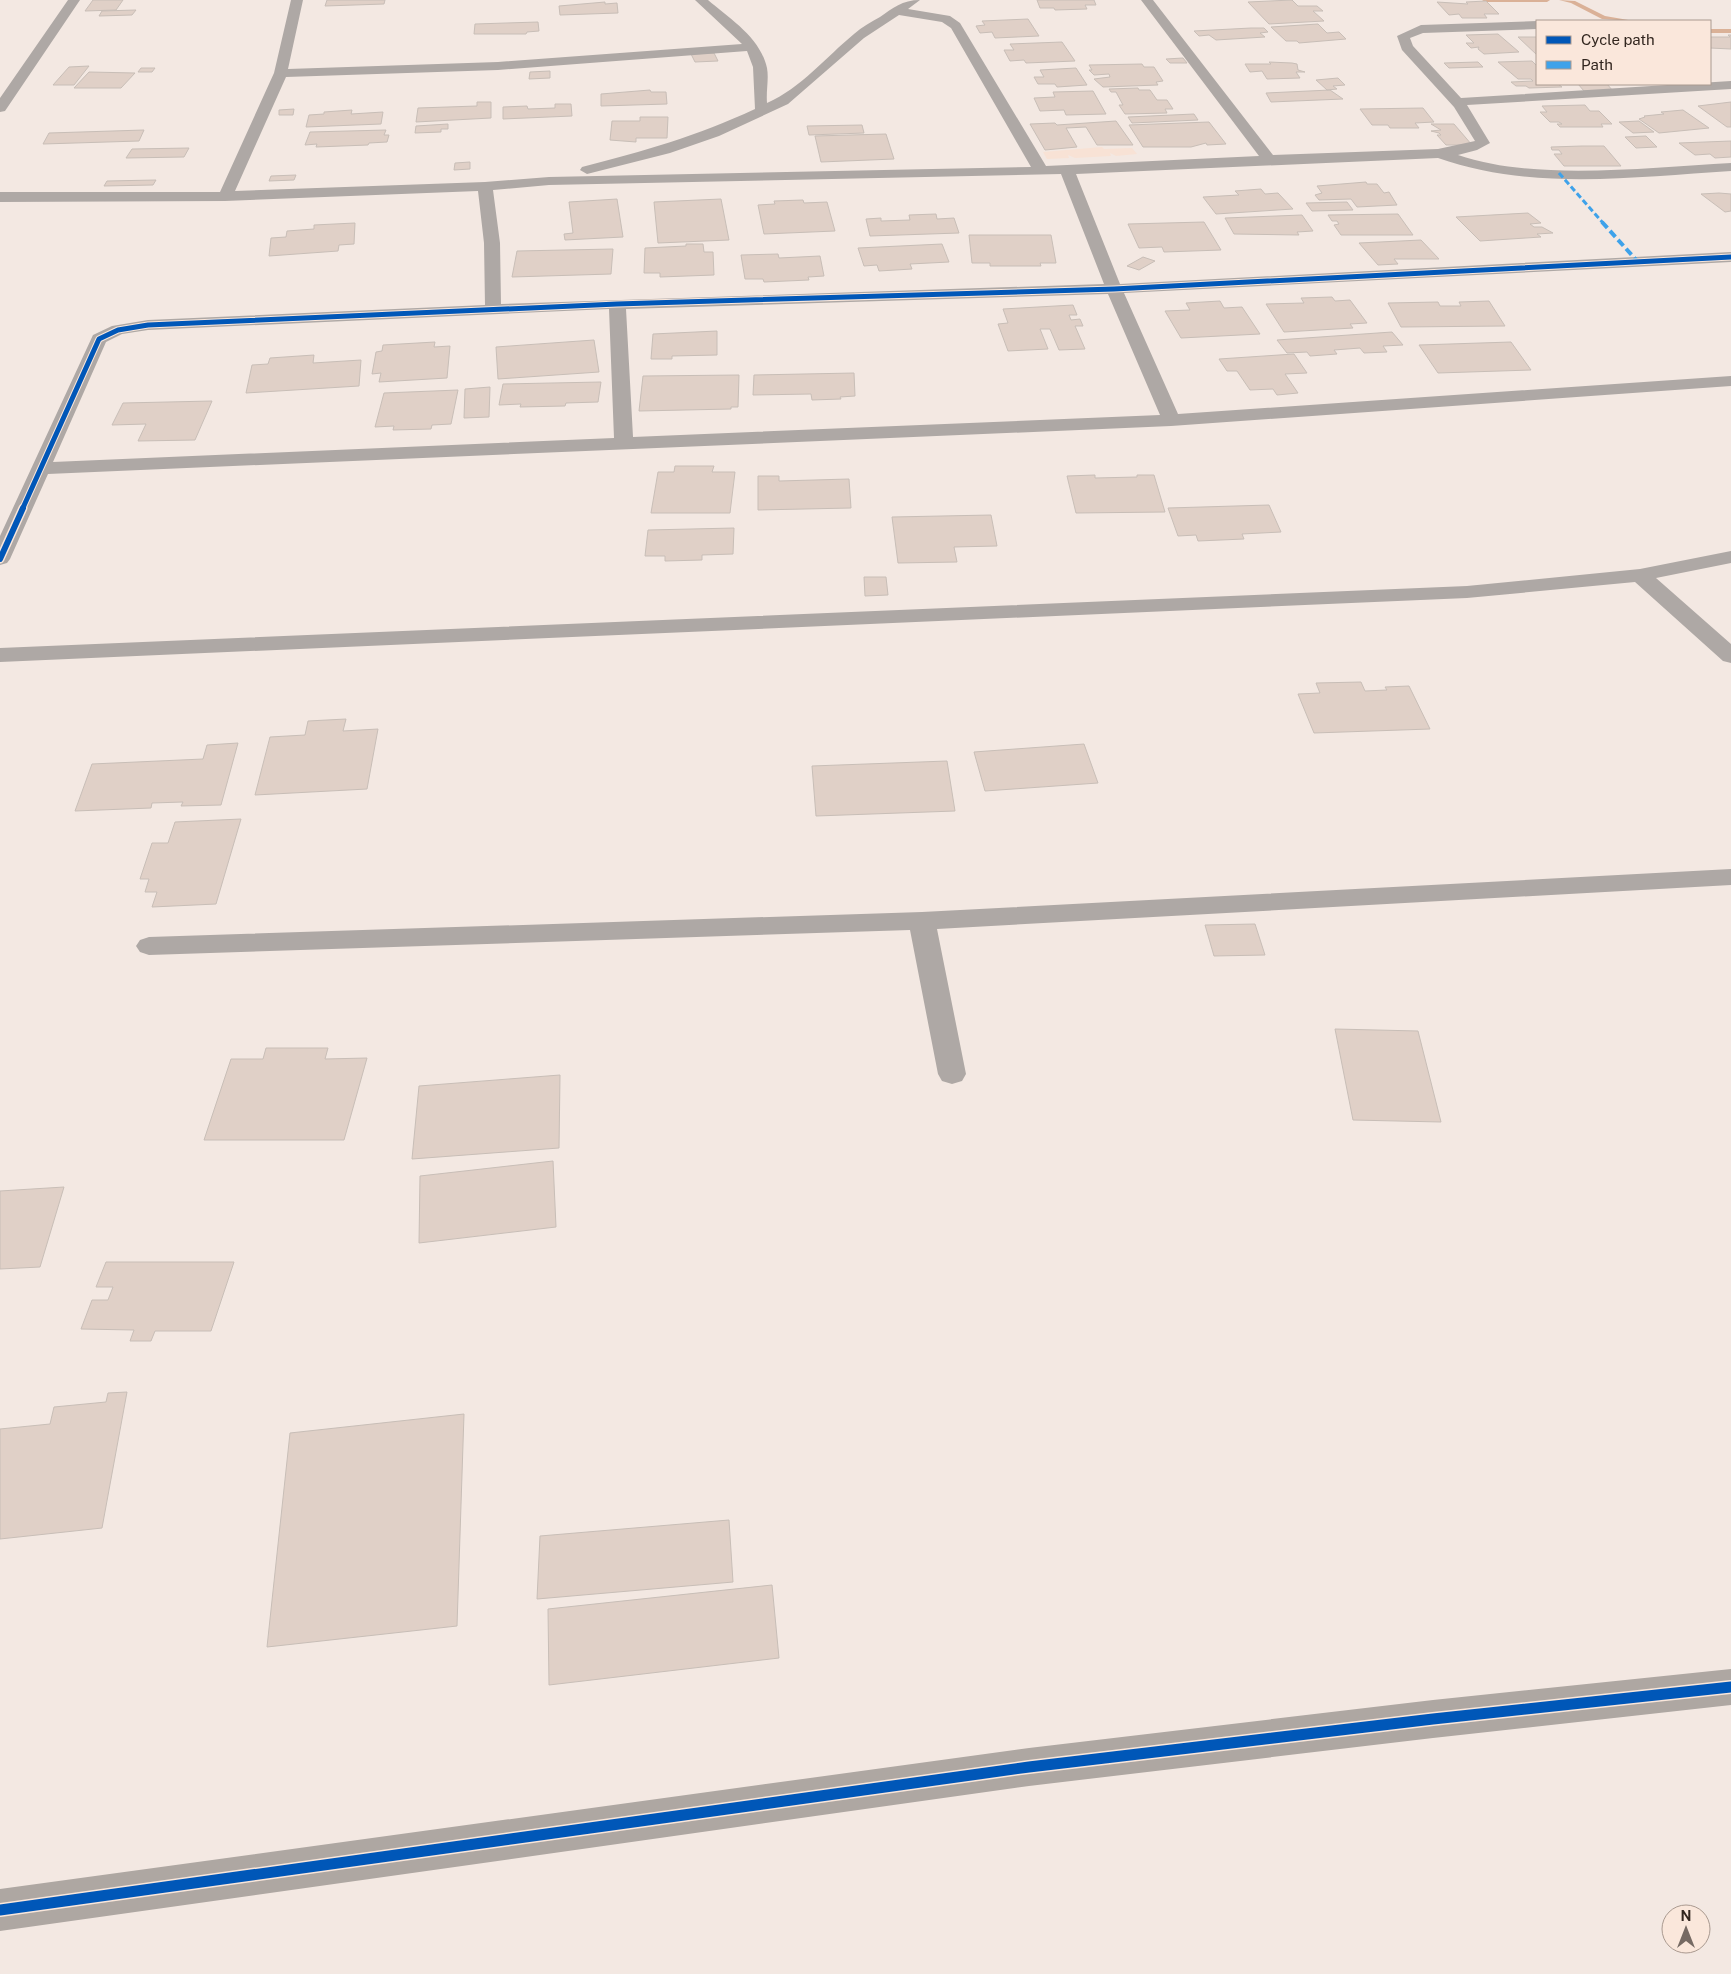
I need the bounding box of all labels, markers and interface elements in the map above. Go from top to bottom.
legend [1536,20,1711,85]
text: Cycle path [1581,31,1655,48]
text: Path [1581,56,1613,73]
north arrow [1661,1904,1711,1954]
text: N [1681,1908,1691,1924]

